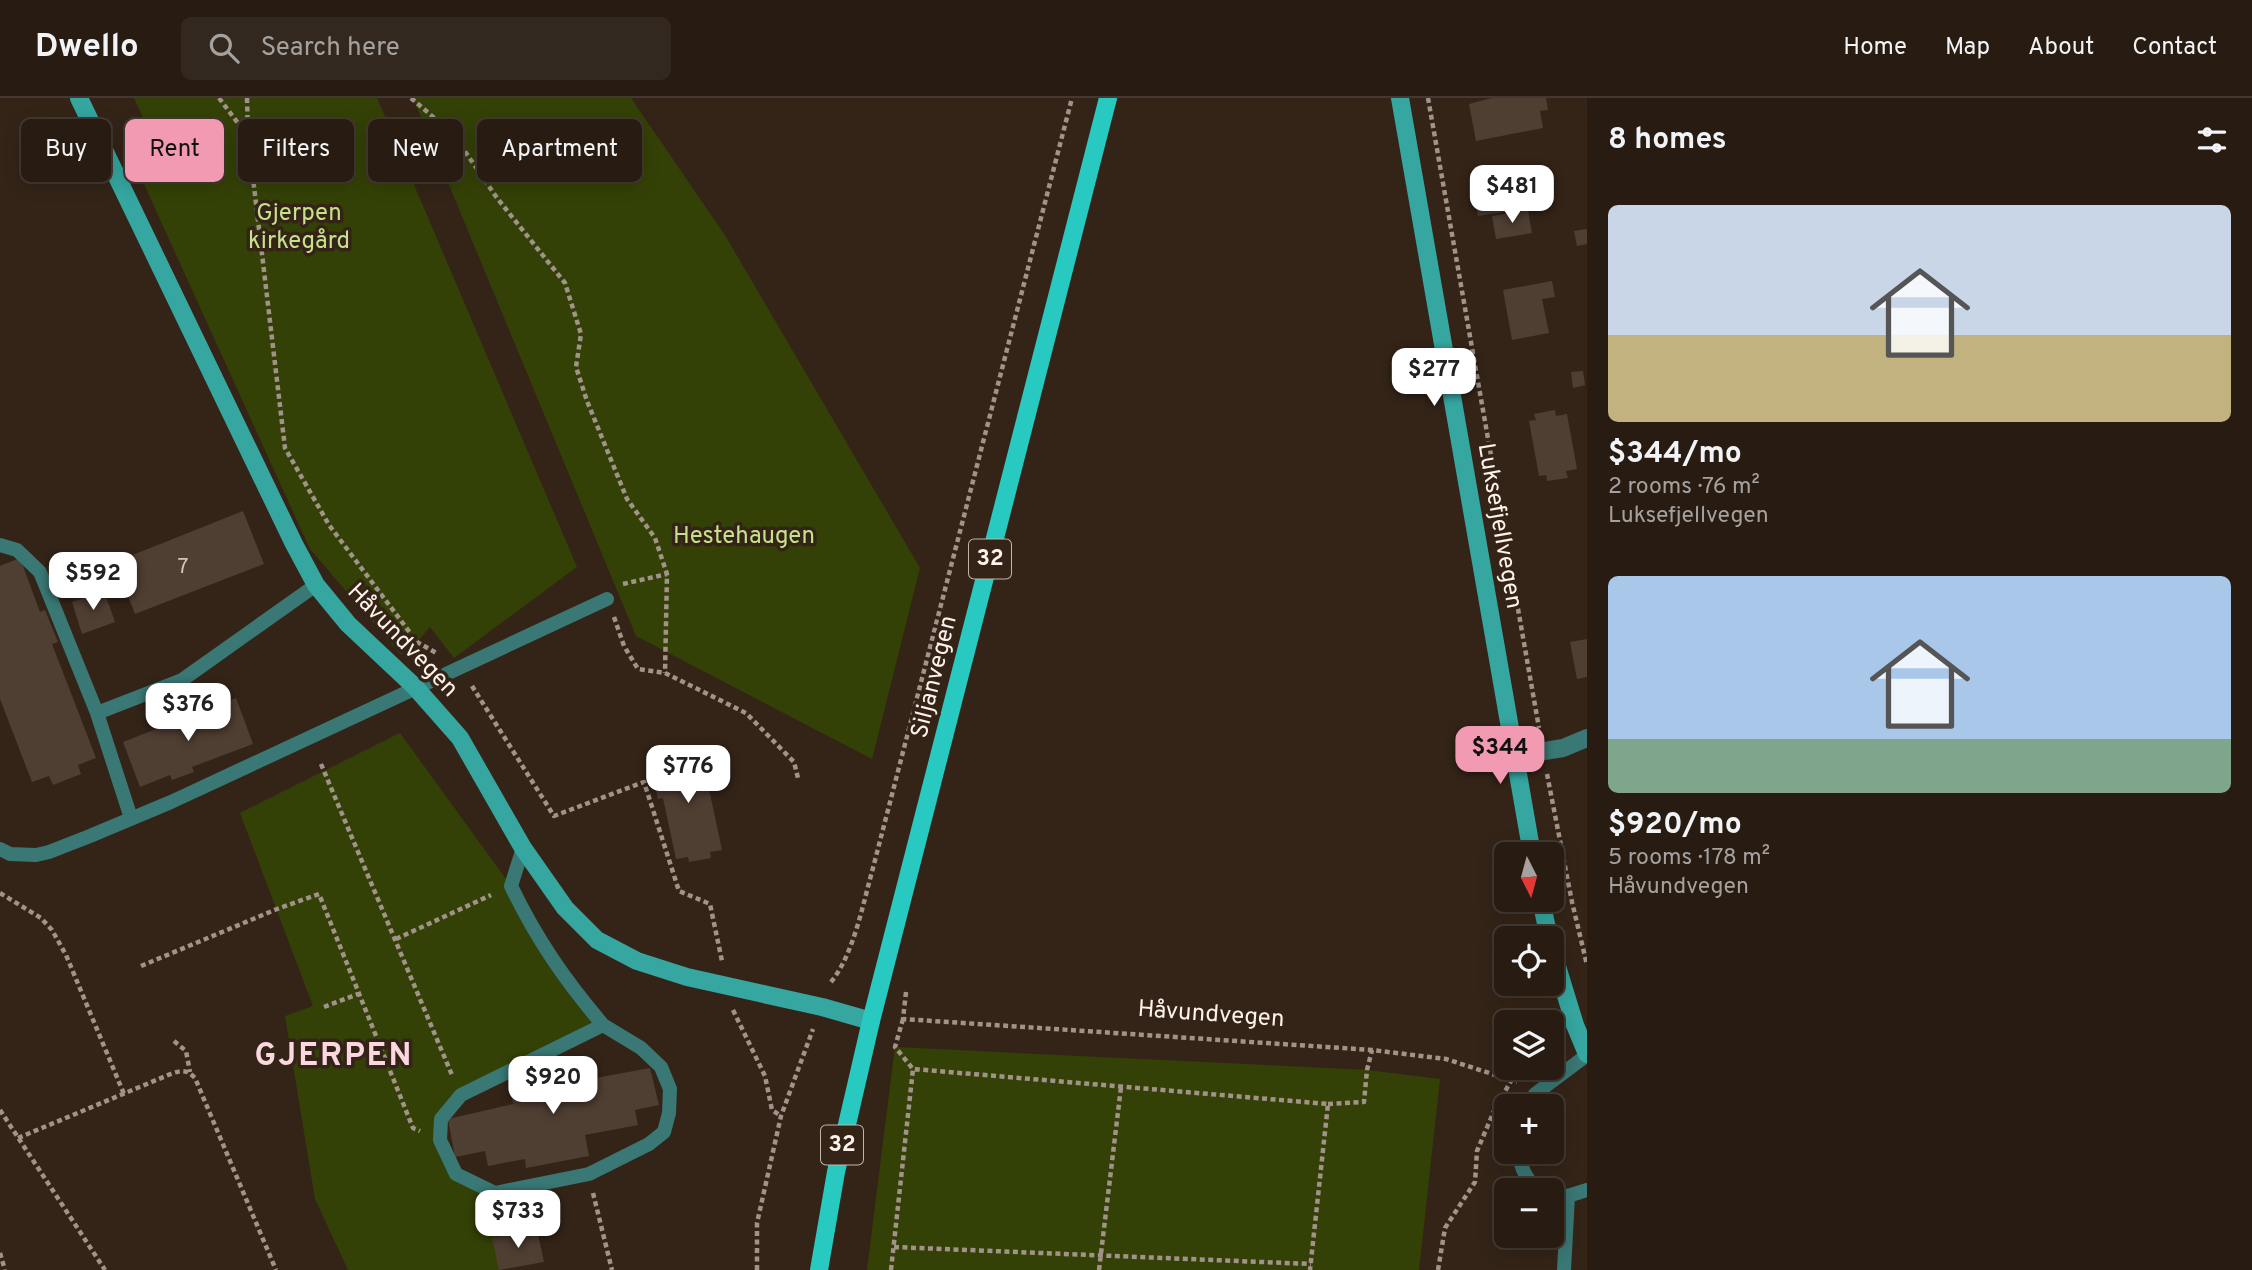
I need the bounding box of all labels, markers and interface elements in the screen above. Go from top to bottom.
search box [181,17,671,80]
text: Dwello [35,27,139,69]
icon: search [205,29,243,67]
text: Search here [261,32,400,65]
text: Home [1843,33,1907,63]
text: Map [1945,33,1990,63]
text: About [2028,33,2094,63]
text: Contact [2132,33,2217,63]
chip: Buy [21,119,111,182]
chip: Rent [125,119,224,182]
chip: Filters [238,119,354,182]
chip: New [368,119,463,182]
chip: Apartment [477,119,642,182]
icon: filters [2193,121,2231,159]
text: 8 homes [1608,122,1727,159]
pin: $481 [1471,166,1553,225]
text: $481 [1486,173,1538,202]
park label: Gjerpen kirkegård [248,199,350,257]
icon: home [1857,250,1983,376]
pin: $277 [1393,348,1475,408]
text: $277 [1408,356,1460,385]
text: $344/mo [1608,436,1742,473]
street label: Luksefjellvegen [1470,441,1528,611]
text: 2 rooms · 76 m² [1608,473,1760,502]
text: Luksefjellvegen [1608,502,1769,531]
park label: Hestehaugen [673,522,815,552]
road number: 32 [969,540,1011,579]
pin: $592 [52,552,134,612]
house number: 7 [178,554,189,581]
text: $592 [65,560,121,589]
street label: Håvundvegen [340,578,464,704]
street label: Siljanvegen [905,612,965,742]
icon: home [1857,621,1983,747]
pin: $376 [147,684,229,743]
text: $376 [162,691,214,720]
pin: $344 [1459,726,1541,786]
text: $344 [1471,734,1529,763]
pin: $776 [647,746,729,805]
text: $776 [662,753,714,782]
text: $920/mo [1608,807,1742,844]
north arrow [1494,842,1564,912]
map controls [1494,842,1564,1248]
text: 5 rooms · 178 m² [1608,844,1770,873]
text: Håvundvegen [1608,873,1749,902]
button: locate [1494,926,1564,996]
street label: Håvundvegen [1137,995,1285,1035]
button: layers [1494,1010,1564,1080]
district label: GJERPEN [255,1037,413,1077]
pin: $920 [512,1056,594,1116]
text: $920 [524,1064,582,1093]
button: + [1494,1094,1564,1164]
road number: 32 [821,1126,863,1164]
button: − [1494,1178,1564,1248]
pin: $733 [477,1190,559,1250]
text: $733 [491,1198,545,1227]

